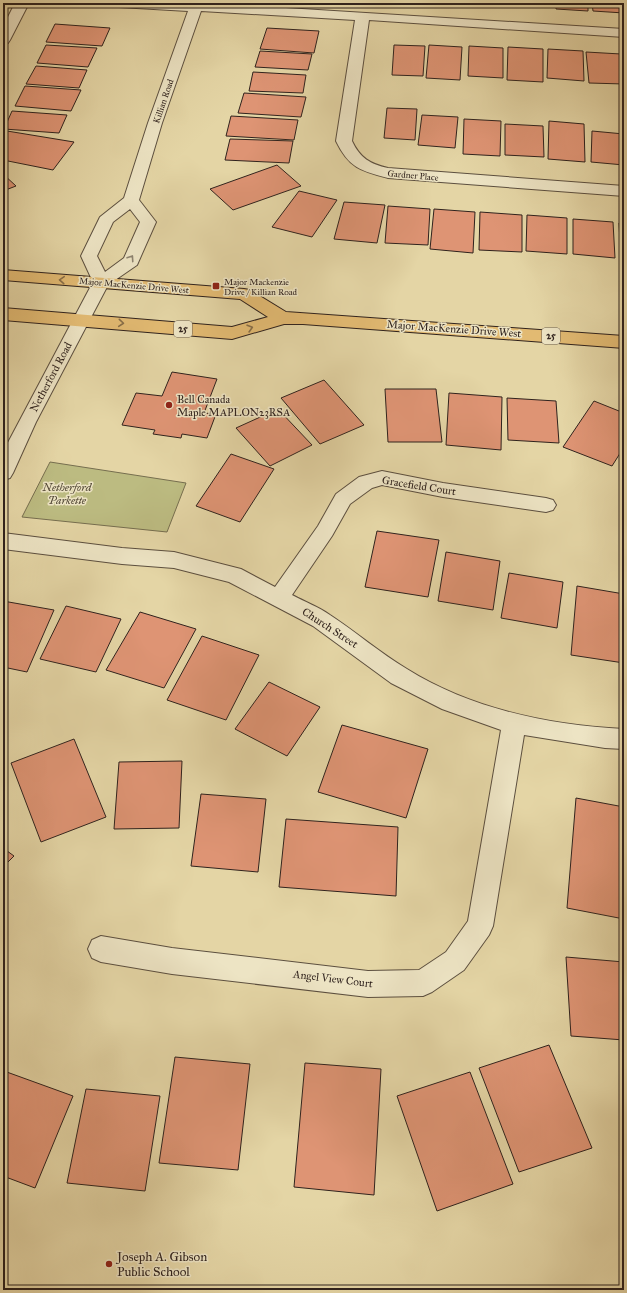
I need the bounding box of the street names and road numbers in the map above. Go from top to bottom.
street label: Killian Road [150,77,176,125]
street label: Gardner Place [387,167,439,183]
street label: Major MacKenzie Drive West [79,275,190,295]
street label: Major MacKenzie Drive West [386,318,522,340]
road number: 25 [174,321,192,337]
road number: 25 [542,328,560,344]
street label: Netherford Road [27,340,75,414]
street label: Gracefield Court [381,474,457,498]
street label: Church Street [300,605,360,651]
street label: Angel View Court [291,968,374,990]

